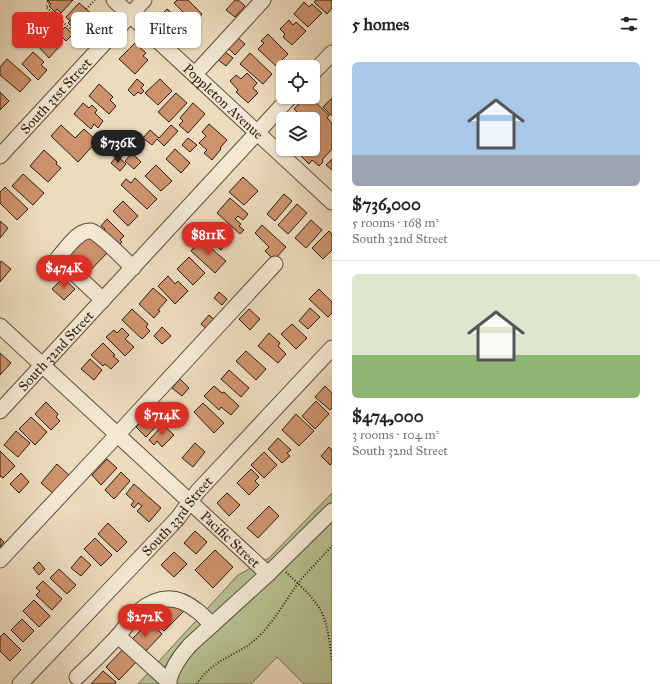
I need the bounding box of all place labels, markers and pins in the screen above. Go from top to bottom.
pin: $736K [90,130,146,164]
pin: $811K [180,222,236,256]
pin: $474K [36,255,92,289]
pin: $714K [134,402,190,436]
pin: $272K [117,604,173,638]

